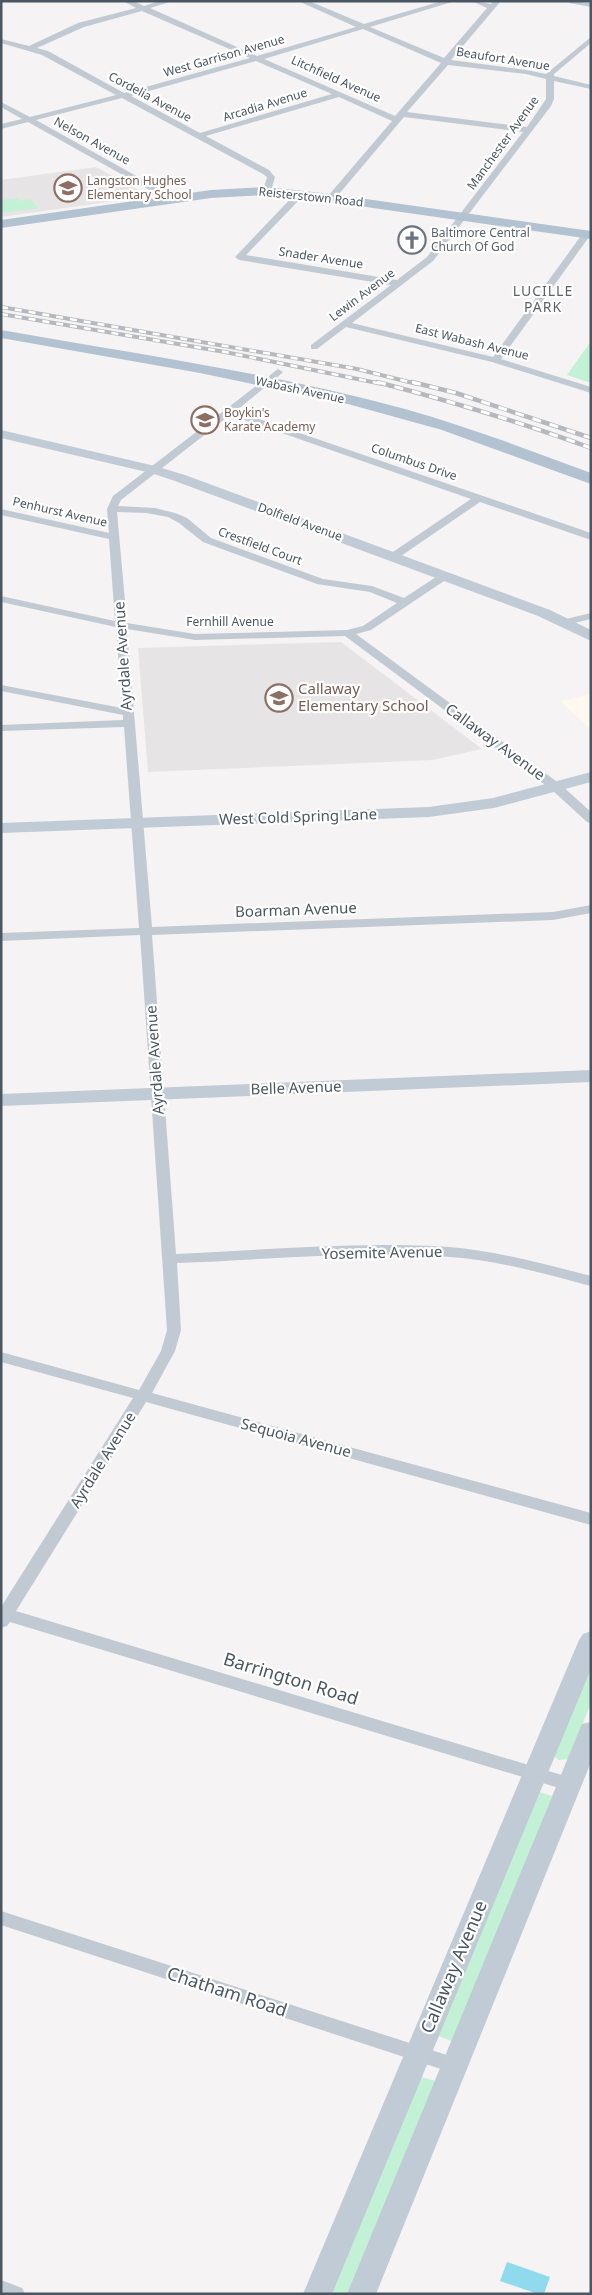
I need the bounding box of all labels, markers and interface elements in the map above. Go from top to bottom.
street label: West Garrison Avenue [161,30,287,81]
street label: Beaufort Avenue [455,43,551,74]
street label: Litchfield Avenue [289,51,384,106]
street label: Cordelia Avenue [106,67,195,126]
street label: Arcadia Avenue [221,84,309,125]
street label: Manchester Avenue [463,92,543,193]
street label: Nelson Avenue [51,113,134,169]
place label: Langston Hughes Elementary School [87,172,192,203]
school or university icon: Langston Hughes Elementary School [53,173,83,203]
street label: Reisterstown Road [258,183,364,210]
place label: Baltimore Central Church Of God [431,224,530,255]
church icon: Baltimore Central Church Of God [397,225,427,255]
street label: Snader Avenue [278,242,365,273]
street label: Lewin Avenue [325,264,398,325]
district label: LUCILLE PARK [513,281,573,316]
street label: East Wabash Avenue [413,319,531,364]
street label: Wabash Avenue [254,372,346,407]
place label: Boykin's Karate Academy [224,404,316,435]
school or university icon: Boykin's Karate Academy [190,405,220,435]
street label: Columbus Drive [369,439,460,484]
street label: Penhurst Avenue [11,492,109,531]
street label: Dolfield Avenue [256,498,345,545]
street label: Crestfield Court [216,522,305,569]
street label: Ayrdale Avenue [108,601,136,711]
street label: Fernhill Avenue [186,613,274,630]
place label: Callaway Elementary School [298,678,429,715]
school or university icon: Callaway Elementary School [264,683,294,713]
street label: Callaway Avenue [442,698,549,784]
street label: West Cold Spring Lane [219,803,377,829]
street label: Boarman Avenue [235,897,357,921]
street label: Ayrdale Avenue [140,1005,168,1115]
street label: Belle Avenue [250,1075,342,1099]
street label: Yosemite Avenue [321,1241,443,1263]
street label: Ayrdale Avenue [65,1408,140,1511]
street label: Sequoia Avenue [239,1413,353,1461]
street label: Barrington Road [221,1646,362,1710]
street label: Callaway Avenue [414,1896,492,2037]
street label: Chatham Road [164,1960,291,2022]

